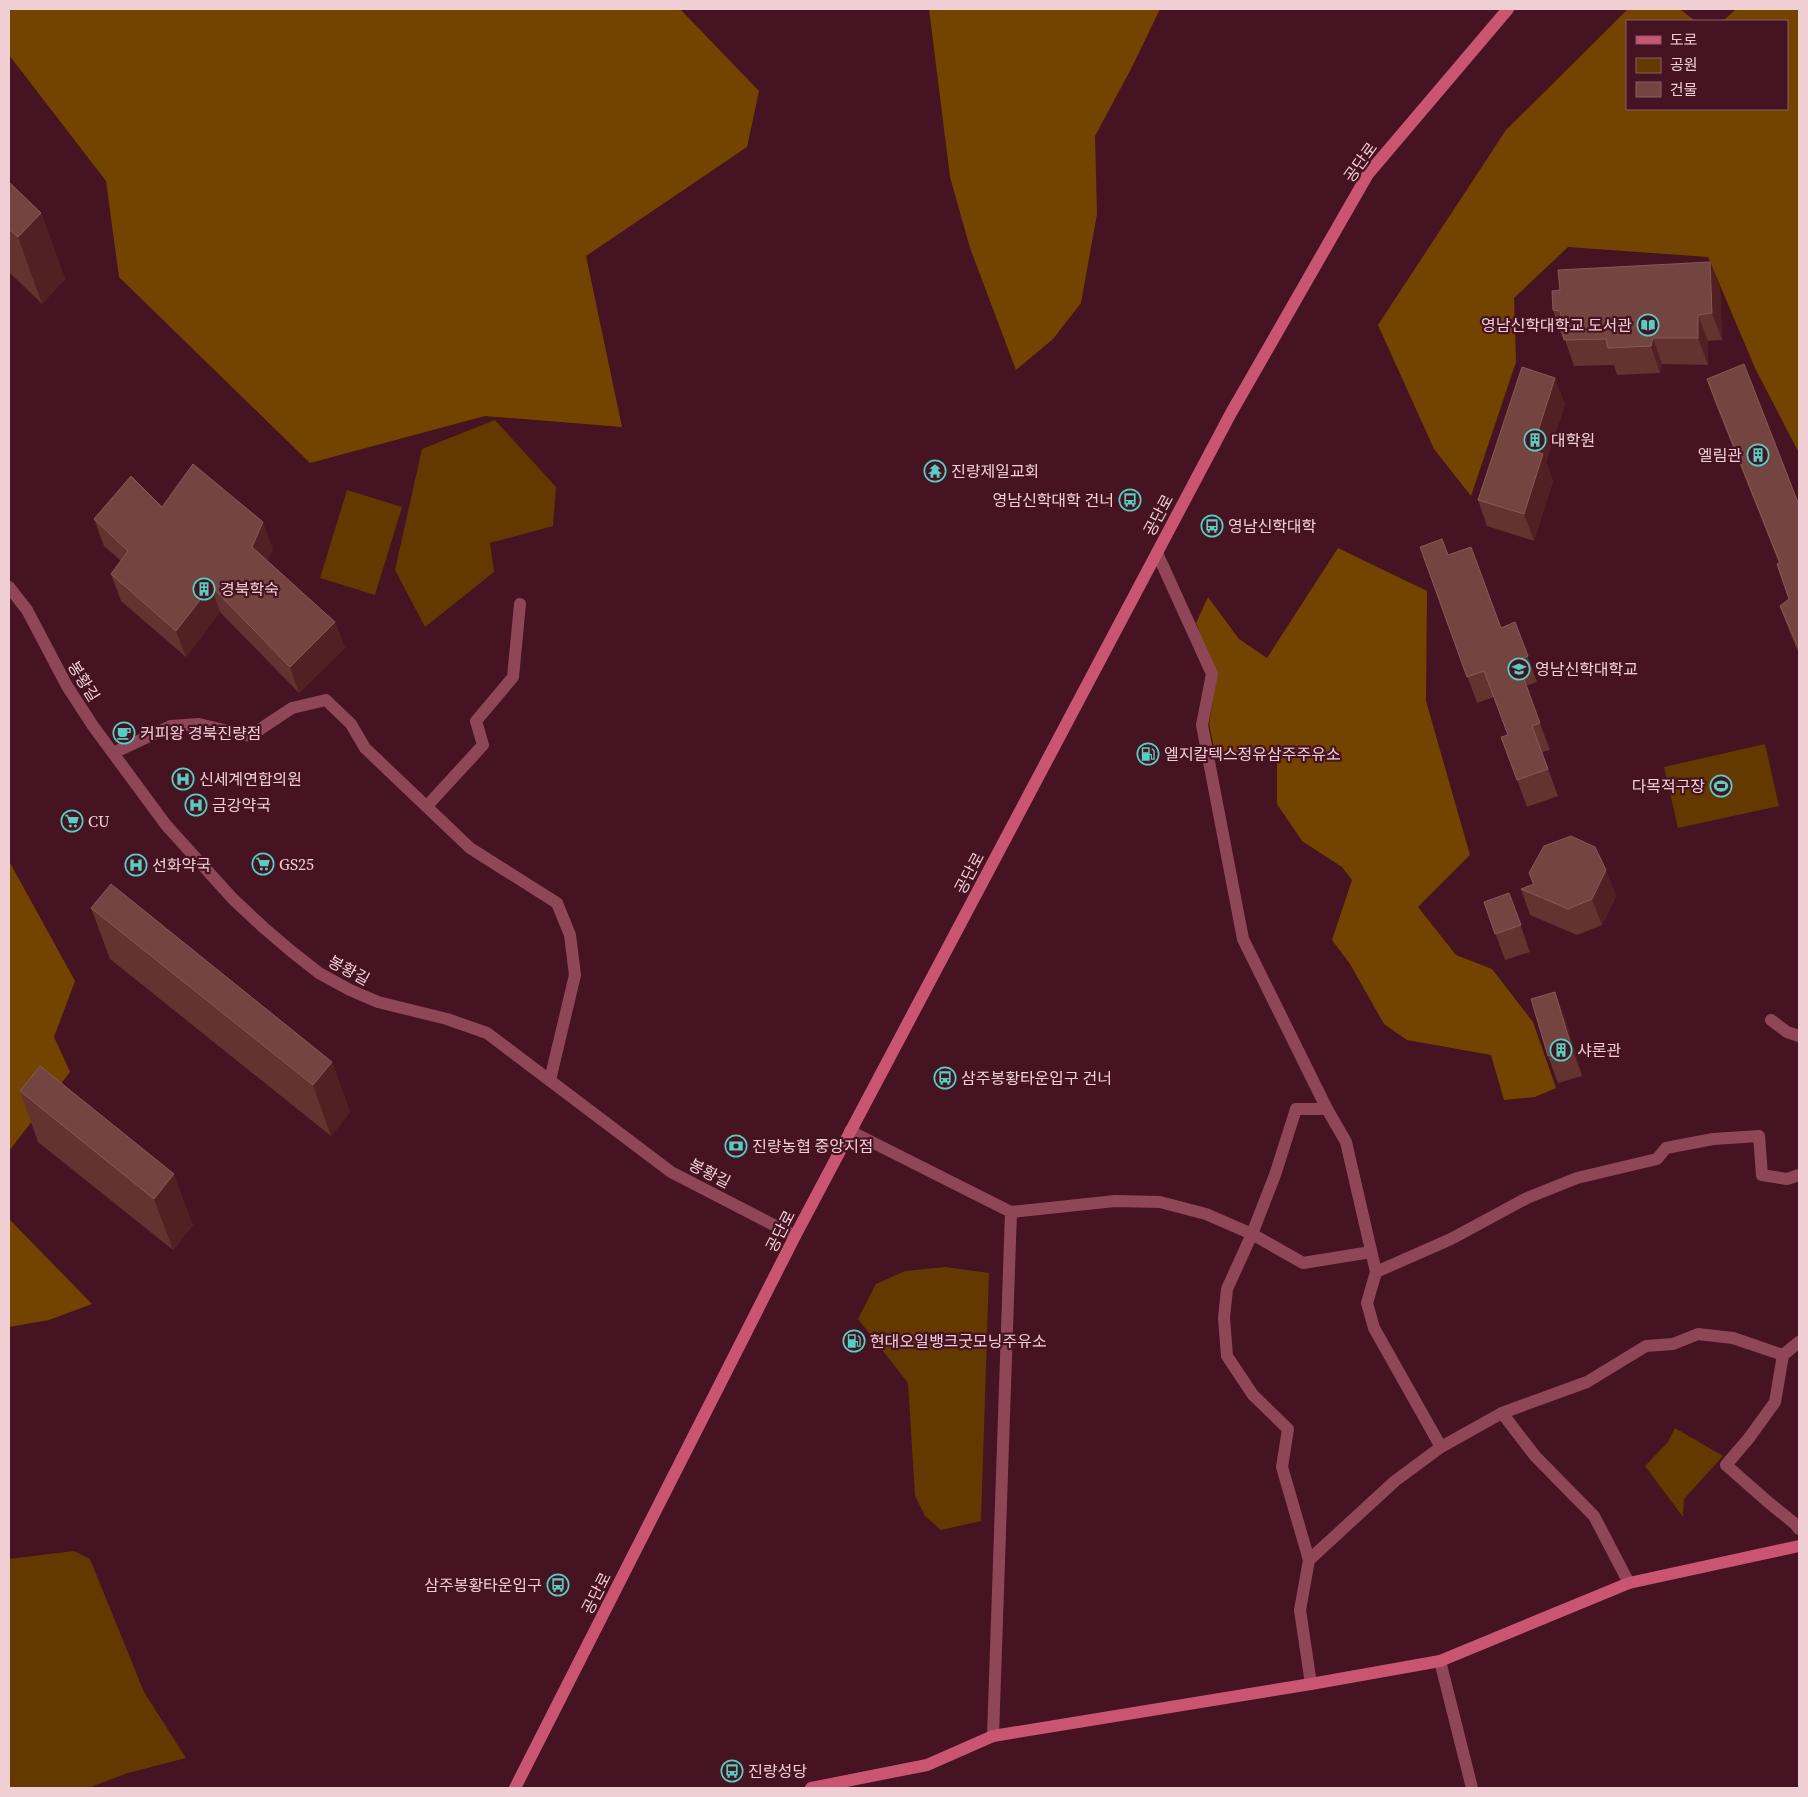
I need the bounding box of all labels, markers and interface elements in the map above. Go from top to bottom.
legend [1626,20,1788,110]
text: 도로 [1670,29,1698,50]
text: 공원 [1670,54,1698,75]
text: 건물 [1670,79,1698,100]
street label: 공단로 [1338,137,1382,186]
library icon: 영남신학대학교 도서관 [1636,313,1660,337]
place label: 영남신학대학교 도서관 [1481,314,1632,336]
building icon: 대학원 [1523,428,1547,452]
place label: 대학원 [1551,429,1595,451]
building icon: 엘림관 [1746,443,1770,467]
place label: 엘림관 [1698,444,1742,466]
temple icon: 진량제일교회 [923,459,947,483]
place label: 진량제일교회 [951,460,1039,482]
bus stop icon: 영남신학대학 건너 [1118,488,1142,512]
place label: 영남신학대학 건너 [993,489,1114,511]
street label: 공단로 [1138,490,1178,540]
bus stop icon: 영남신학대학 [1200,514,1224,538]
place label: 영남신학대학 [1228,515,1317,537]
building icon: 경북학숙 [192,577,216,601]
place label: 경북학숙 [220,578,279,600]
street label: 봉황길 [63,656,105,706]
school or university icon: 영남신학대학교 [1507,657,1531,681]
place label: 영남신학대학교 [1535,658,1638,680]
cafe icon: 커피왕 경북진량점 [112,721,136,745]
place label: 커피왕 경북진량점 [140,722,262,744]
fuel station icon: 엘지칼텍스정유삼주주유소 [1136,742,1160,766]
place label: 엘지칼텍스정유삼주주유소 [1164,743,1341,765]
hospital icon: 신세계연합의원 [171,767,195,791]
place label: 신세계연합의원 [199,768,302,790]
sports icon: 다목적구장 [1709,774,1733,798]
place label: 다목적구장 [1631,775,1705,797]
hospital icon: 금강약국 [184,793,208,817]
place label: 금강약국 [212,794,271,816]
supermarket icon: CU [60,809,84,833]
place label: CU [88,810,110,832]
street label: 공단로 [949,848,989,898]
supermarket icon: GS25 [251,852,275,876]
hospital icon: 선화약국 [124,853,148,877]
place label: GS25 [279,853,314,875]
place label: 선화약국 [152,854,211,876]
street label: 봉황길 [324,950,374,990]
building icon: 샤론관 [1549,1038,1573,1062]
place label: 샤론관 [1577,1039,1621,1061]
bus stop icon: 삼주봉황타운입구 건너 [933,1066,957,1090]
place label: 삼주봉황타운입구 건너 [961,1067,1112,1089]
bank icon: 진량농협 중앙지점 [724,1134,748,1158]
place label: 진량농협 중앙지점 [752,1135,874,1157]
street label: 봉황길 [685,1153,735,1193]
street label: 공단로 [760,1206,800,1256]
fuel station icon: 현대오일뱅크굿모닝주유소 [842,1329,866,1353]
place label: 현대오일뱅크굿모닝주유소 [870,1330,1047,1352]
street label: 공단로 [576,1568,616,1618]
bus stop icon: 삼주봉황타운입구 [546,1573,570,1597]
place label: 삼주봉황타운입구 [424,1574,542,1596]
bus stop icon: 진량성당 [720,1759,744,1783]
place label: 진량성당 [748,1760,807,1782]

